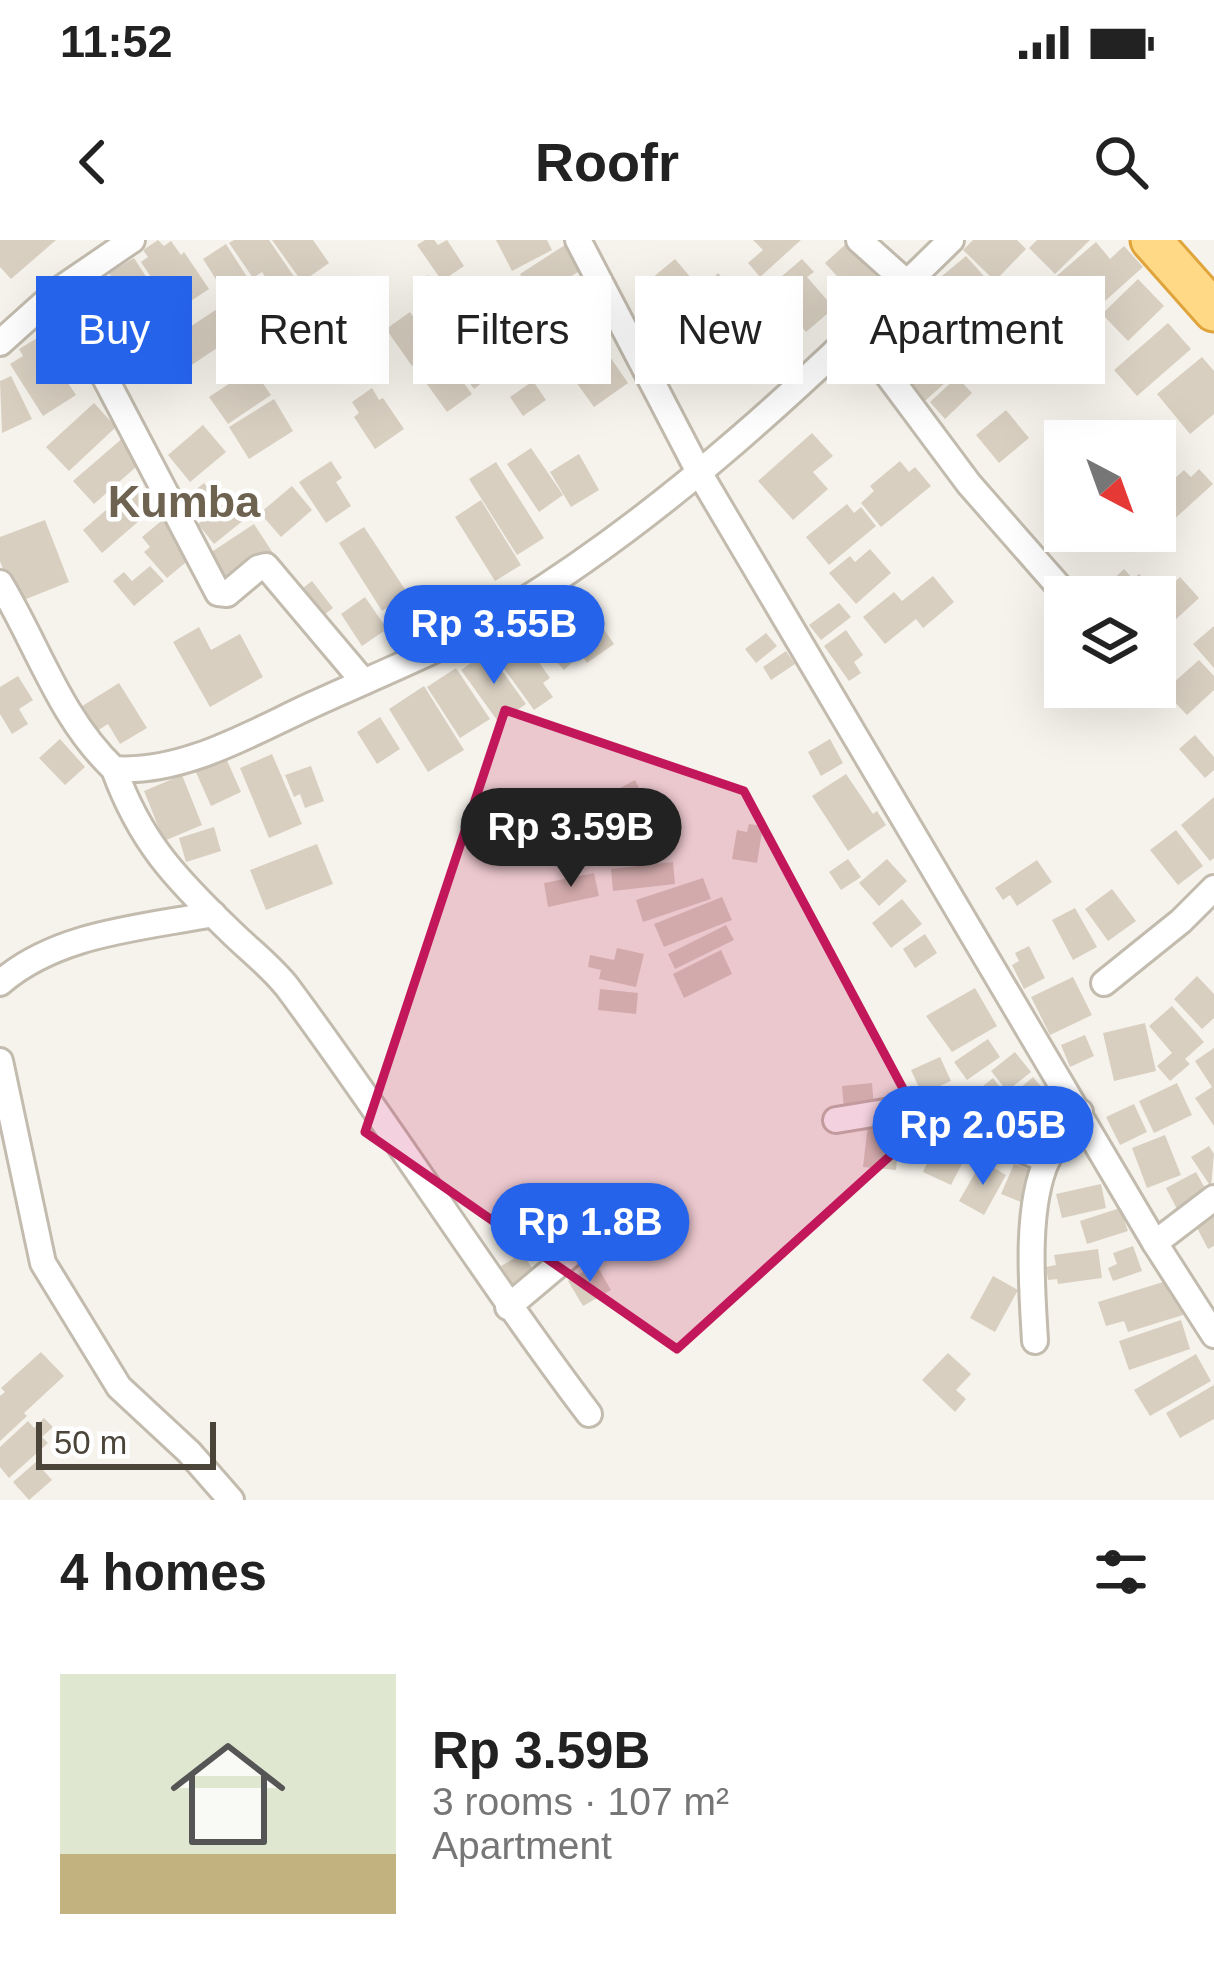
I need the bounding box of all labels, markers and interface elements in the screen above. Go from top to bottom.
text: 11:52 [60,16,173,67]
icon: back [60,129,126,195]
icon: search [1088,129,1154,195]
text: Roofr [535,132,679,192]
chip: Buy [36,276,192,384]
chip: Rent [216,276,389,384]
chip: Filters [413,276,611,384]
chip: New [635,276,803,384]
chip: Apartment [827,276,1105,384]
north arrow [1044,420,1176,552]
map controls [1044,420,1176,708]
district label: Kumba [108,476,261,527]
button: layers [1044,576,1176,708]
pin: Rp 3.55B [370,585,618,687]
text: Rp 3.55B [411,602,577,645]
pin: Rp 3.59B [447,788,695,890]
text: Rp 3.59B [488,805,654,848]
pin: Rp 2.05B [859,1086,1107,1188]
text: Rp 2.05B [900,1103,1066,1146]
pin: Rp 1.8B [479,1183,701,1285]
text: Rp 1.8B [517,1200,663,1243]
scale bar [36,1416,216,1469]
text: 50 m [54,1424,127,1461]
icon: filters [1088,1539,1154,1605]
text: 4 homes [60,1544,267,1601]
icon: home [156,1722,300,1866]
text: Rp 3.59B [432,1722,650,1779]
text: 3 rooms · 107 m² [432,1780,729,1823]
text: Apartment [432,1824,612,1867]

